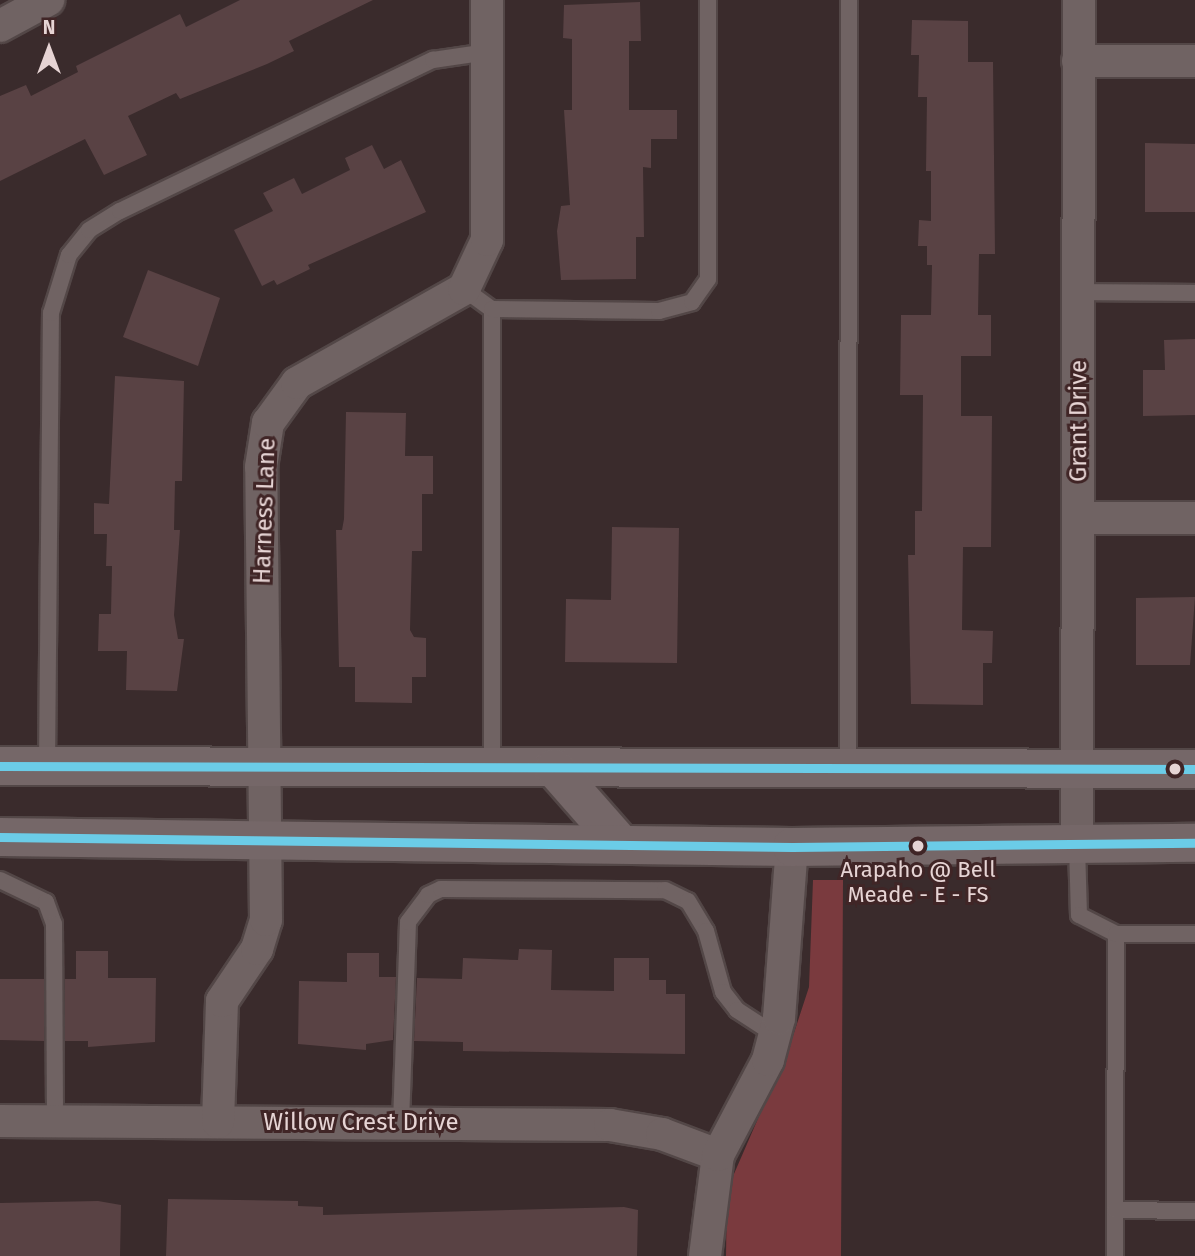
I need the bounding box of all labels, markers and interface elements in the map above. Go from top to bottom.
north arrow [14,14,84,84]
text: N [43,16,55,39]
street label: Grant Drive [1065,360,1093,482]
street label: Harness Lane [248,437,282,585]
unlabelled marker [1168,762,1182,776]
marker: Arapaho @ Bell Meade - E - FS [911,839,925,853]
place label: Arapaho @ Bell Meade - E - FS [840,856,996,908]
street label: Willow Crest Drive [263,1109,459,1137]

